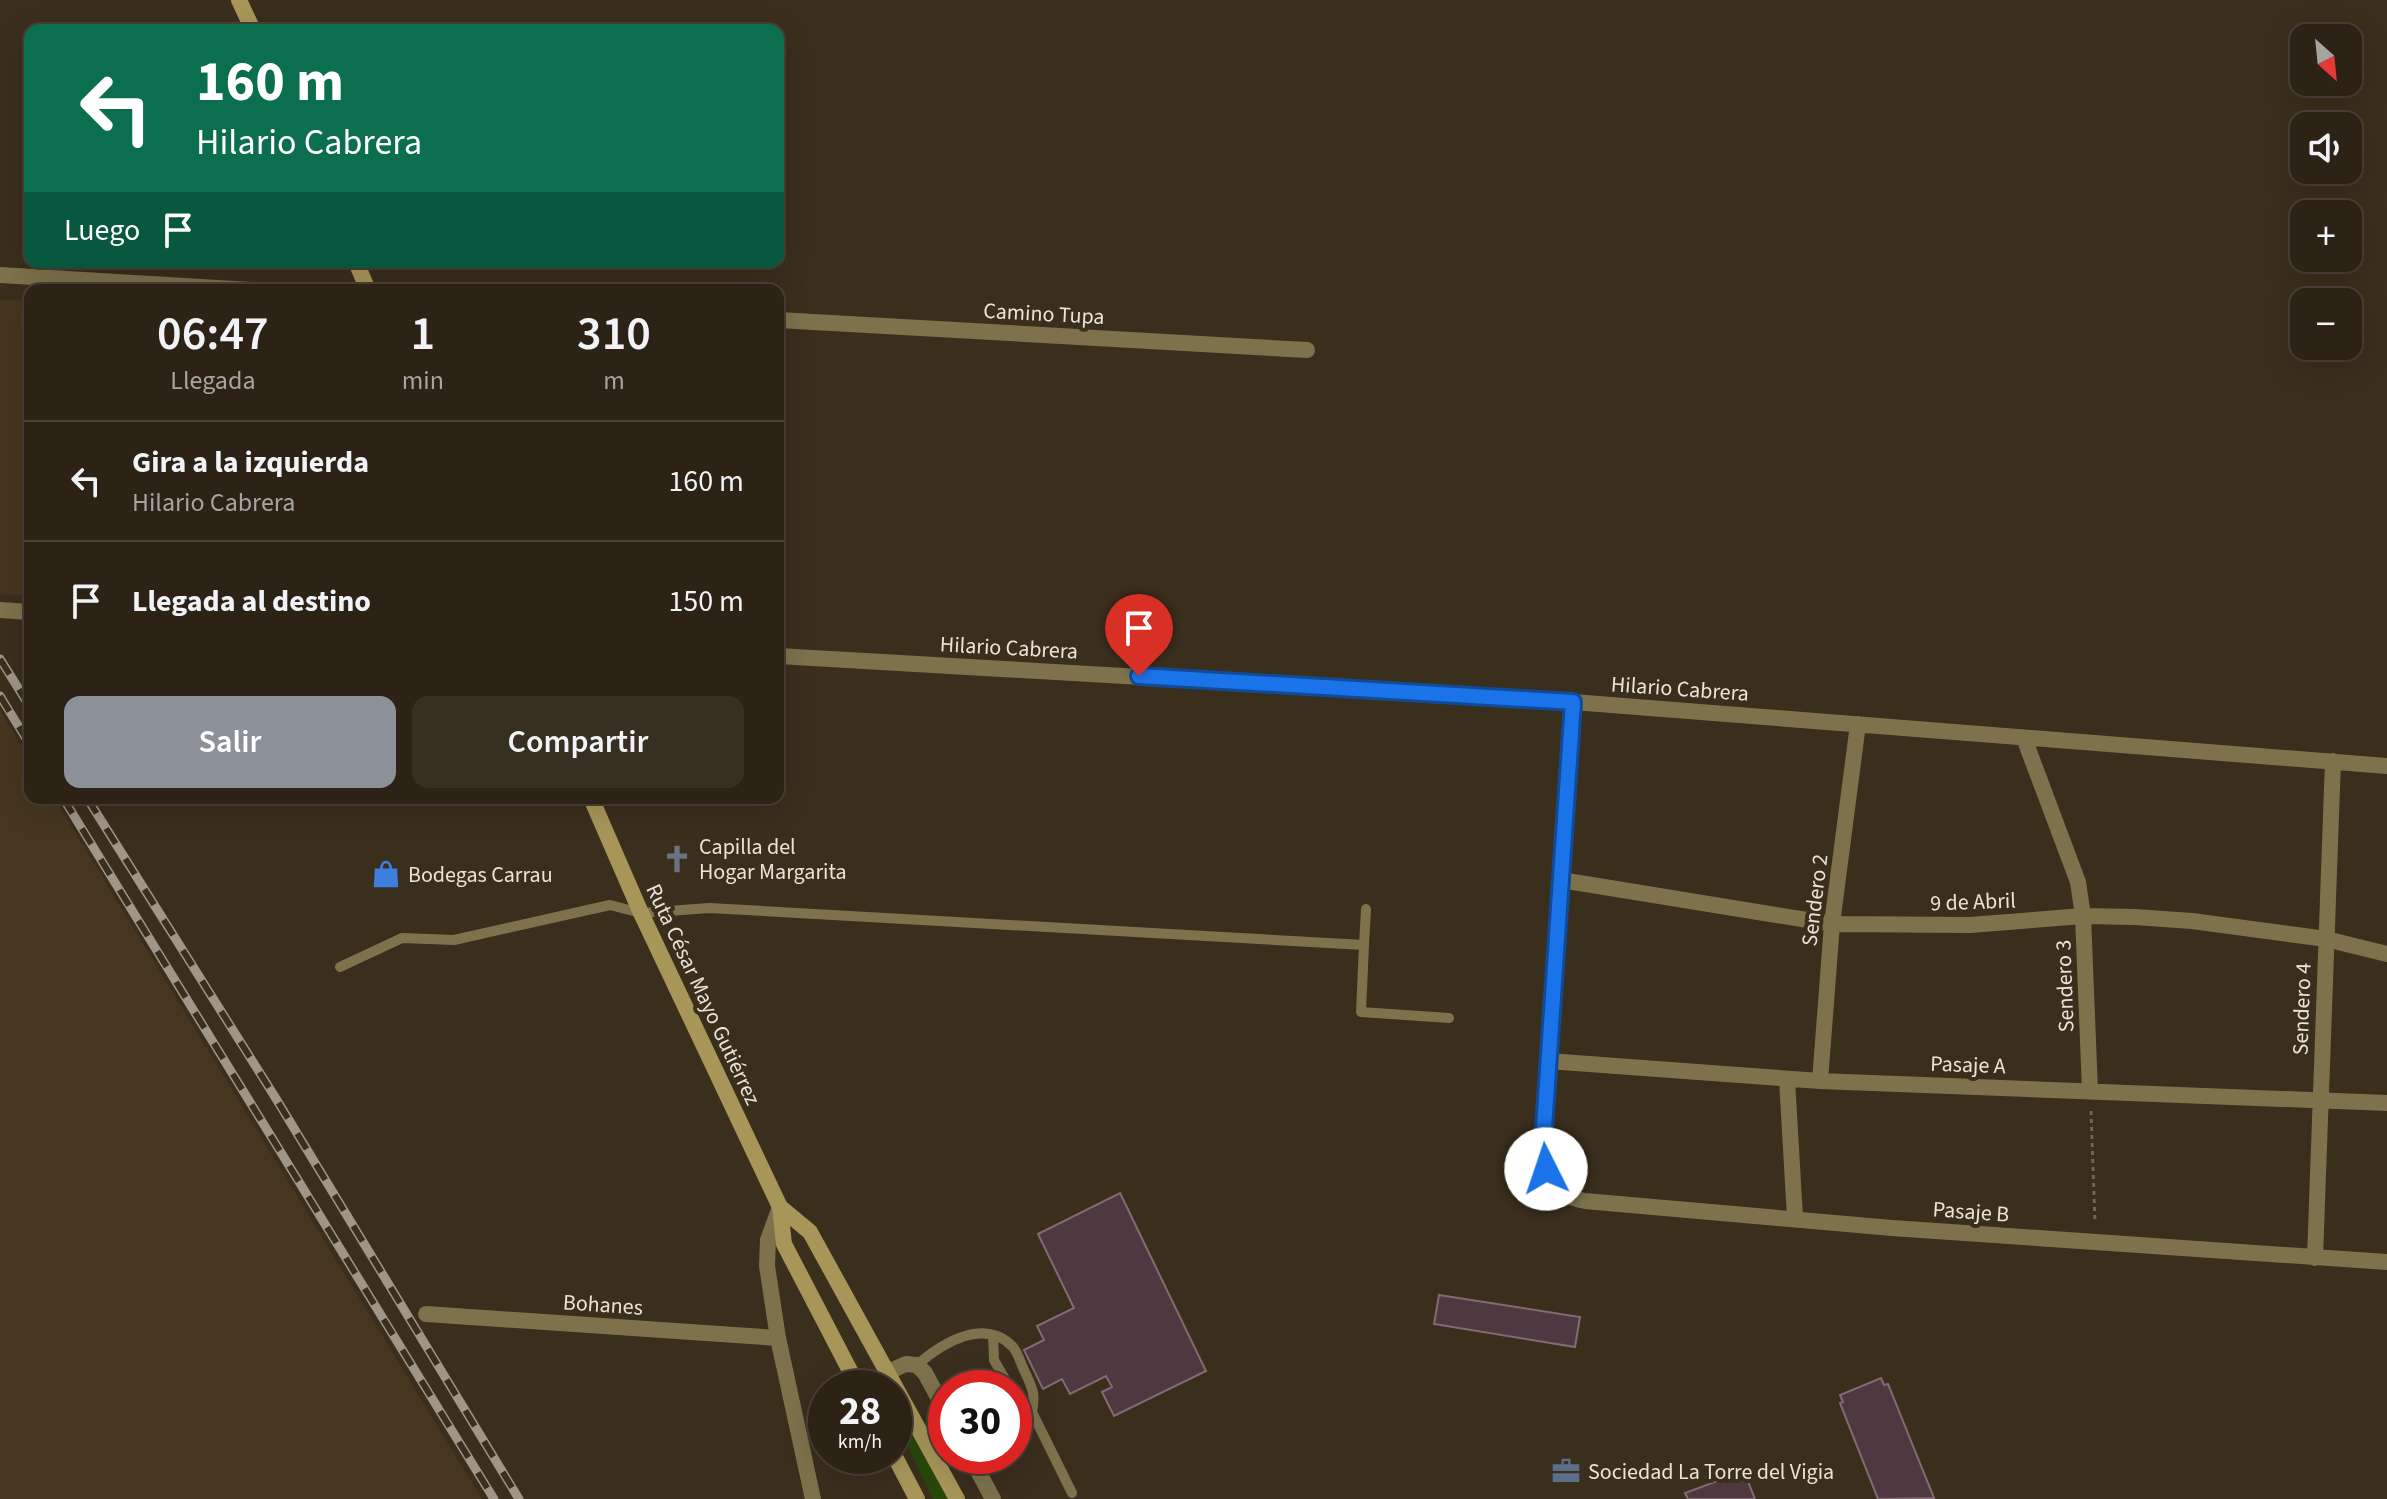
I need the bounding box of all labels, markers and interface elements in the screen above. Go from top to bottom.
north arrow [2290,24,2362,96]
map controls [2290,24,2362,360]
text: 160 m [196,43,344,122]
icon: left [64,56,168,160]
button: sound [2290,112,2362,184]
text: Hilario Cabrera [196,117,422,168]
button: + [2290,200,2362,272]
icon: arrive [156,208,200,252]
text: Luego [64,209,140,252]
button: − [2290,288,2362,360]
street label: Camino Tupa [982,295,1105,333]
text: 06:47 [157,300,269,368]
text: 1 [411,300,435,368]
text: 310 [577,300,651,368]
text: Llegada [170,362,256,399]
text: min [402,362,444,399]
text: m [603,362,625,399]
text: Gira a la izquierda [132,441,369,484]
icon: left [64,459,108,503]
text: 160 m [668,460,744,503]
text: Hilario Cabrera [132,484,295,521]
icon: arrive [64,579,108,623]
text: Llegada al destino [132,580,371,623]
text: 150 m [668,580,744,623]
pin [1105,594,1173,676]
icon: arrive [1117,606,1161,650]
street label: Hilario Cabrera [939,628,1079,668]
street label: Hilario Cabrera [1610,668,1750,710]
button: Salir [64,696,396,788]
button: Compartir [412,696,744,788]
place label: Capilla del Hogar Margarita [699,831,847,888]
church icon: Capilla del Hogar Margarita [662,844,692,874]
street label: Sendero 2 [1793,852,1837,948]
shop icon: Bodegas Carrau [371,859,401,889]
place label: Bodegas Carrau [408,859,553,891]
street label: Ruta César Mayo Gutiérrez [638,878,769,1110]
street label: 9 de Abril [1930,885,2016,919]
street label: Sendero 3 [2047,939,2083,1033]
street label: Sendero 4 [2284,962,2320,1056]
street label: Pasaje A [1930,1048,2006,1082]
position arrow [1504,1127,1588,1211]
street label: Pasaje B [1932,1193,2010,1231]
street label: Bohanes [562,1286,644,1324]
speed limit sign: 30 [928,1370,1032,1474]
text: 28 [839,1383,881,1440]
text: km/h [838,1428,882,1456]
office icon: Sociedad La Torre del Vigia [1551,1456,1581,1486]
place label: Sociedad La Torre del Vigia [1588,1456,1834,1488]

